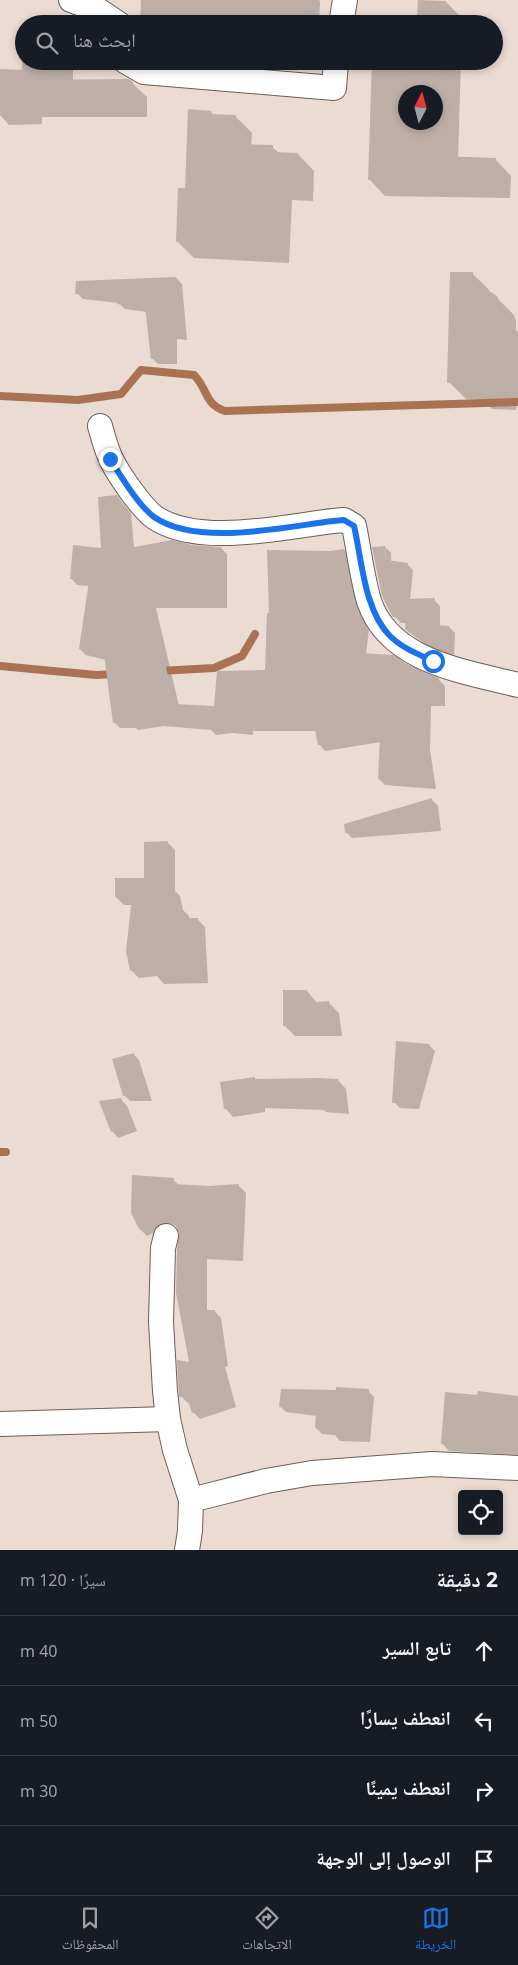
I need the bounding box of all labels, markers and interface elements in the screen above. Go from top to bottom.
search box [15,15,503,70]
text: ابحث هنا [73,27,136,53]
icon: search [33,29,61,57]
north arrow [398,85,443,130]
route end [99,448,122,471]
route start [422,650,445,673]
map controls [458,1490,503,1535]
button: locate [458,1490,503,1535]
text: 2 دقيقة [436,1565,498,1593]
text: سيرًا · 120 m [20,1569,106,1591]
text: تابع السير [383,1635,451,1661]
icon: ahead [470,1637,498,1665]
text: 40 m [20,1640,57,1662]
text: انعطف يسارًا [360,1705,451,1731]
icon: left [470,1707,498,1735]
text: 50 m [20,1710,57,1732]
text: انعطف يمينًا [365,1775,451,1801]
icon: right [470,1777,498,1805]
text: 30 m [20,1780,57,1802]
text: الوصول إلى الوجهة [316,1845,451,1871]
icon: arrive [470,1847,498,1875]
tab: المحفوظات [62,1904,119,1958]
tab: الاتجاهات [242,1904,292,1958]
tab: الخريطة [415,1904,456,1958]

